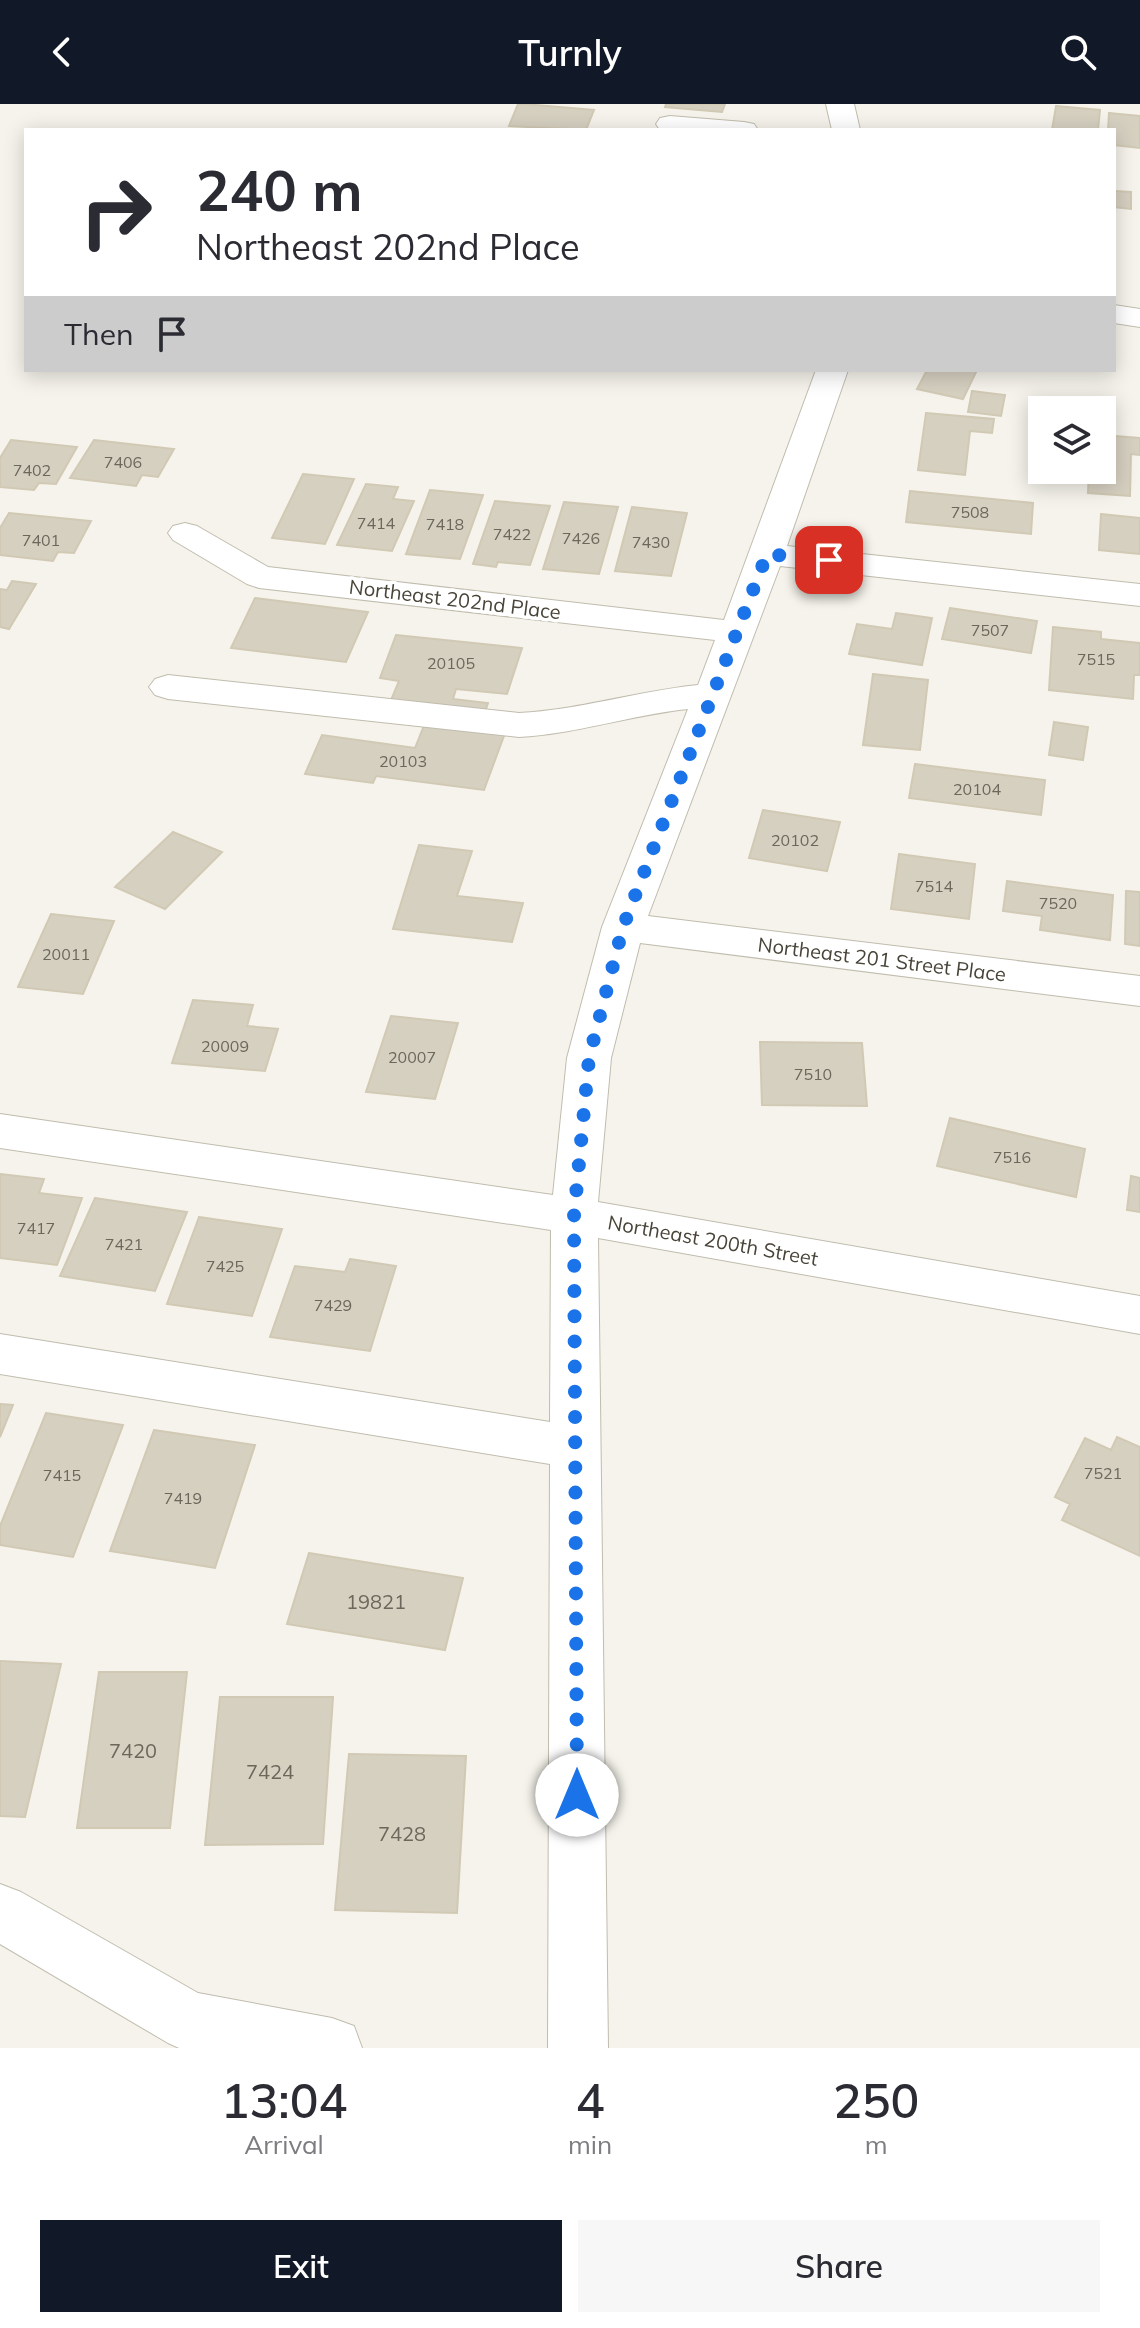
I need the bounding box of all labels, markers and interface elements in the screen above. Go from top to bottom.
icon: back [40,30,84,74]
text: Turnly [518,30,622,75]
icon: search [1056,30,1100,74]
text: 240 m [196,155,363,225]
icon: right [64,160,168,264]
text: Northeast 202nd Place [196,224,580,269]
icon: arrive [150,312,194,356]
text: Then [64,315,134,353]
map controls [1028,396,1116,484]
button: layers [1028,396,1116,484]
house number: 7406 [104,452,142,472]
house number: 7402 [13,460,51,480]
house number: 7508 [951,502,989,522]
house number: 7414 [357,513,396,533]
house number: 7418 [426,514,464,534]
house number: 7422 [493,524,531,544]
pin [795,526,863,594]
house number: 7426 [562,528,600,548]
house number: 7401 [22,530,60,550]
house number: 7430 [632,532,670,552]
icon: arrive [807,538,851,582]
street label: Northeast 202nd Place [348,574,562,624]
house number: 7507 [971,620,1009,640]
house number: 7515 [1077,649,1115,669]
house number: 20105 [427,653,475,673]
house number: 20103 [379,751,427,771]
house number: 20104 [953,779,1001,799]
house number: 20102 [771,830,819,850]
house number: 7514 [915,876,954,896]
house number: 7520 [1039,893,1077,913]
street label: Northeast 201 Street Place [756,931,1008,987]
house number: 20011 [42,944,90,964]
house number: 20009 [201,1036,249,1056]
house number: 20007 [388,1047,436,1067]
house number: 7510 [794,1064,832,1084]
house number: 7516 [993,1147,1031,1167]
street label: Northeast 200th Street [606,1209,820,1271]
house number: 7417 [17,1218,55,1238]
house number: 7421 [105,1234,143,1254]
house number: 7425 [206,1256,244,1276]
house number: 7429 [314,1295,352,1315]
house number: 7521 [1084,1463,1122,1483]
house number: 7415 [43,1465,81,1485]
house number: 7419 [164,1488,202,1508]
house number: 19821 [346,1589,406,1614]
house number: 7420 [109,1738,157,1763]
position arrow [535,1753,619,1837]
house number: 7424 [246,1759,294,1784]
house number: 7428 [378,1821,426,1846]
text: 13:04 [221,2070,347,2130]
text: 4 [576,2070,604,2130]
text: 250 [833,2070,919,2130]
text: Arrival [244,2128,324,2161]
text: min [568,2128,612,2161]
text: m [865,2128,888,2161]
button: Exit [40,2220,562,2312]
button: Share [578,2220,1100,2312]

